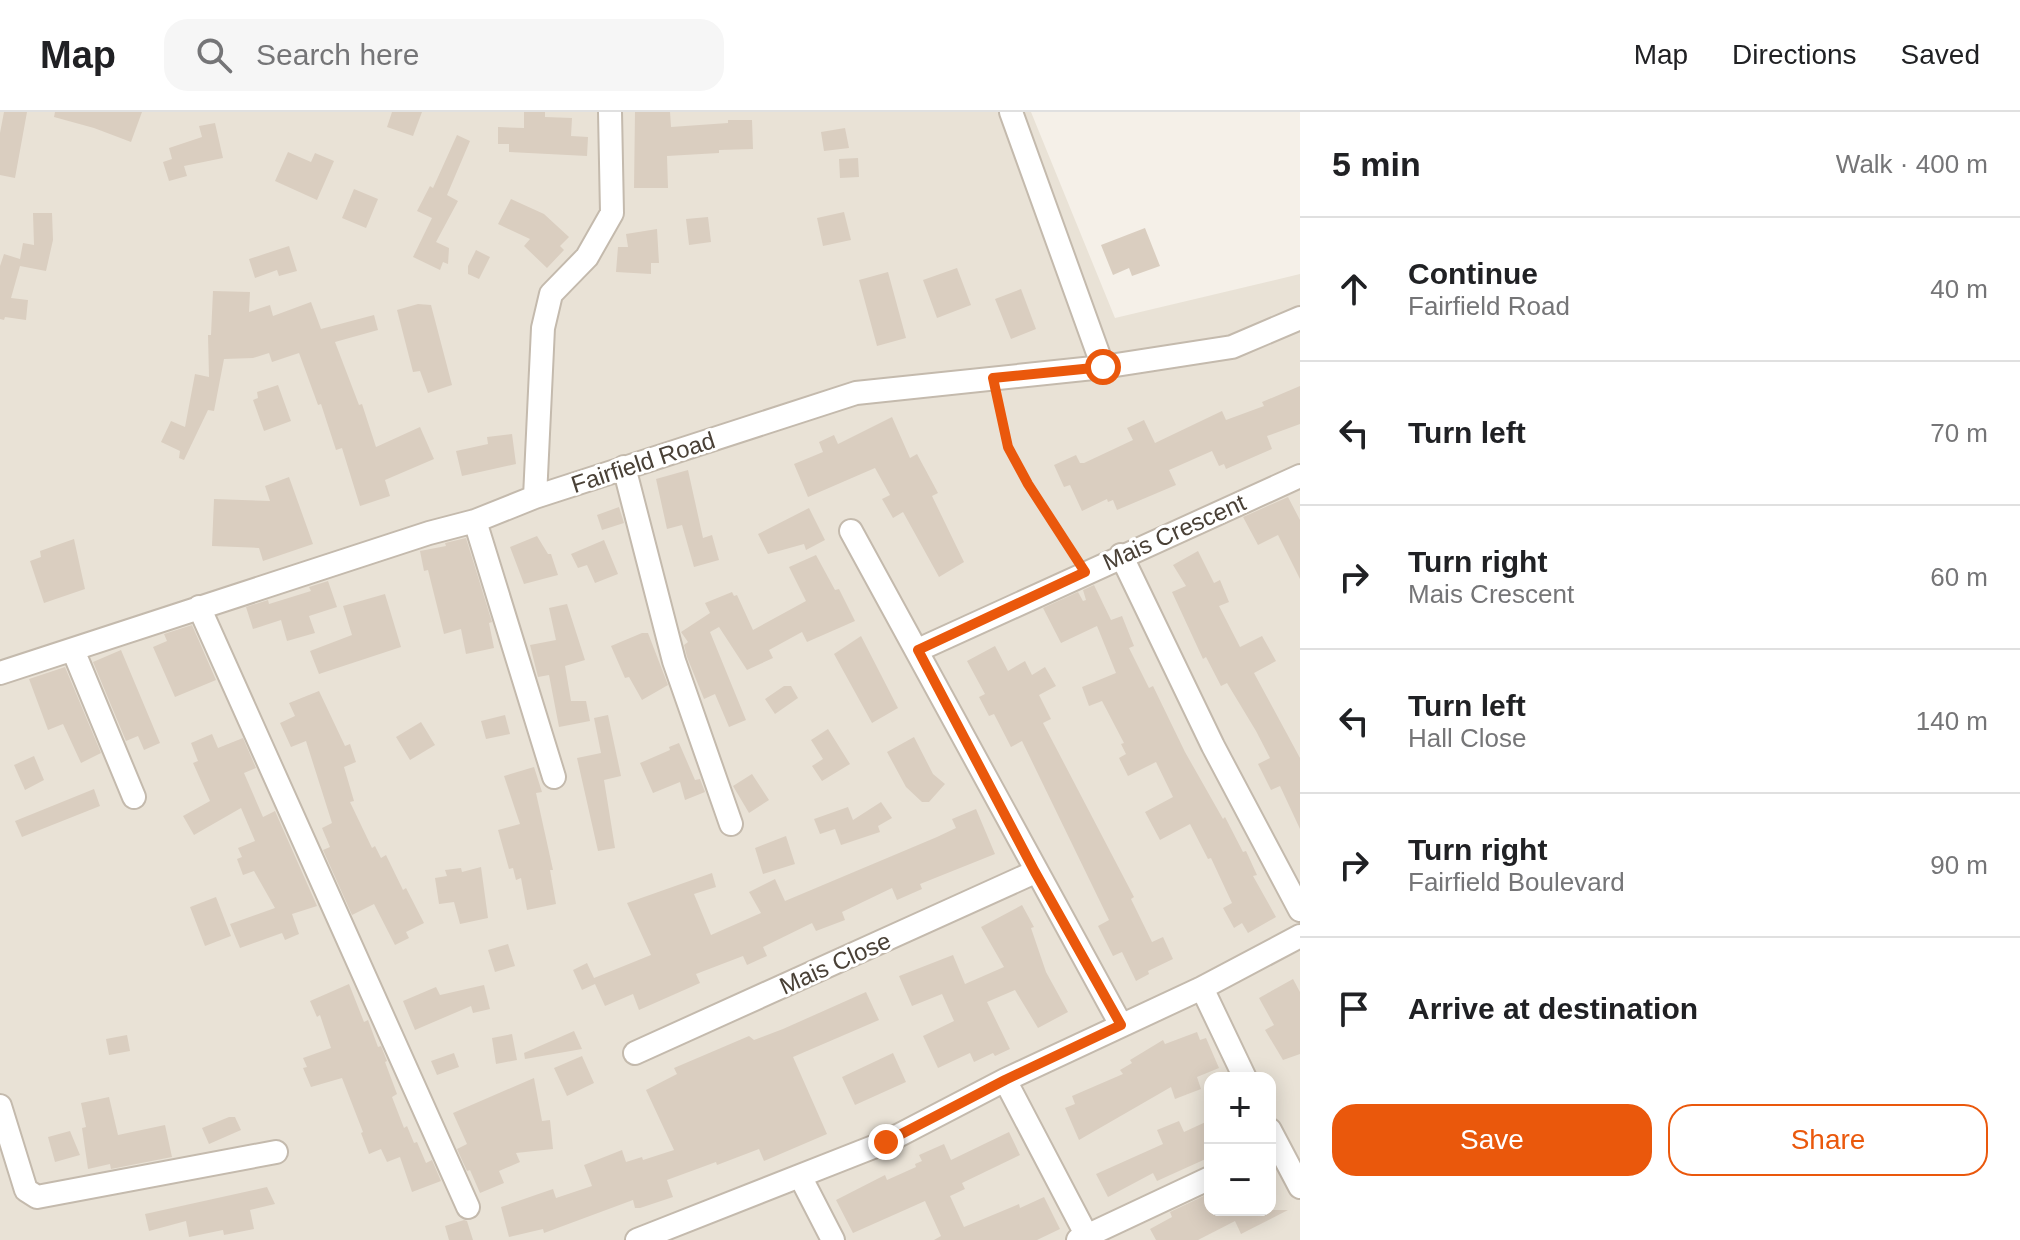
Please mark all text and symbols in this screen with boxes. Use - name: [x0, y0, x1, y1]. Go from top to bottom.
- search box: [164, 19, 724, 91]
- icon: search: [192, 33, 236, 77]
- text: Map: [40, 34, 116, 76]
- text: Search here: [256, 38, 419, 71]
- text: Map: [1634, 39, 1688, 70]
- text: Directions: [1732, 39, 1857, 70]
- text: Saved: [1901, 39, 1980, 70]
- text: 5 min: [1332, 145, 1421, 183]
- text: Walk · 400 m: [1836, 149, 1988, 179]
- text: Continue: [1408, 257, 1538, 290]
- icon: ahead: [1332, 267, 1376, 311]
- text: 40 m: [1930, 274, 1988, 304]
- text: Fairfield Road: [1408, 291, 1570, 321]
- route start: [1085, 349, 1121, 385]
- icon: left: [1332, 411, 1376, 455]
- text: Turn left: [1408, 416, 1526, 449]
- text: 70 m: [1930, 418, 1988, 448]
- street label: Fairfield Road: [568, 426, 718, 498]
- street label: Mais Crescent: [1098, 488, 1250, 576]
- text: Turn right: [1408, 545, 1547, 578]
- icon: right: [1332, 555, 1376, 599]
- text: 60 m: [1930, 562, 1988, 592]
- text: Mais Crescent: [1408, 579, 1574, 609]
- text: Turn left: [1408, 689, 1526, 722]
- icon: left: [1332, 699, 1376, 743]
- text: 140 m: [1916, 706, 1988, 736]
- text: Hall Close: [1408, 723, 1527, 753]
- text: Turn right: [1408, 833, 1547, 866]
- icon: right: [1332, 843, 1376, 887]
- text: 90 m: [1930, 850, 1988, 880]
- text: Fairfield Boulevard: [1408, 867, 1625, 897]
- street label: Mais Close: [775, 927, 895, 999]
- icon: arrive: [1332, 987, 1376, 1031]
- text: Arrive at destination: [1408, 992, 1698, 1025]
- map controls: [1204, 1072, 1276, 1216]
- button: +: [1204, 1072, 1276, 1144]
- button: Save: [1332, 1104, 1652, 1176]
- button: Share: [1668, 1104, 1988, 1176]
- route end: [868, 1124, 904, 1160]
- button: −: [1204, 1144, 1276, 1216]

